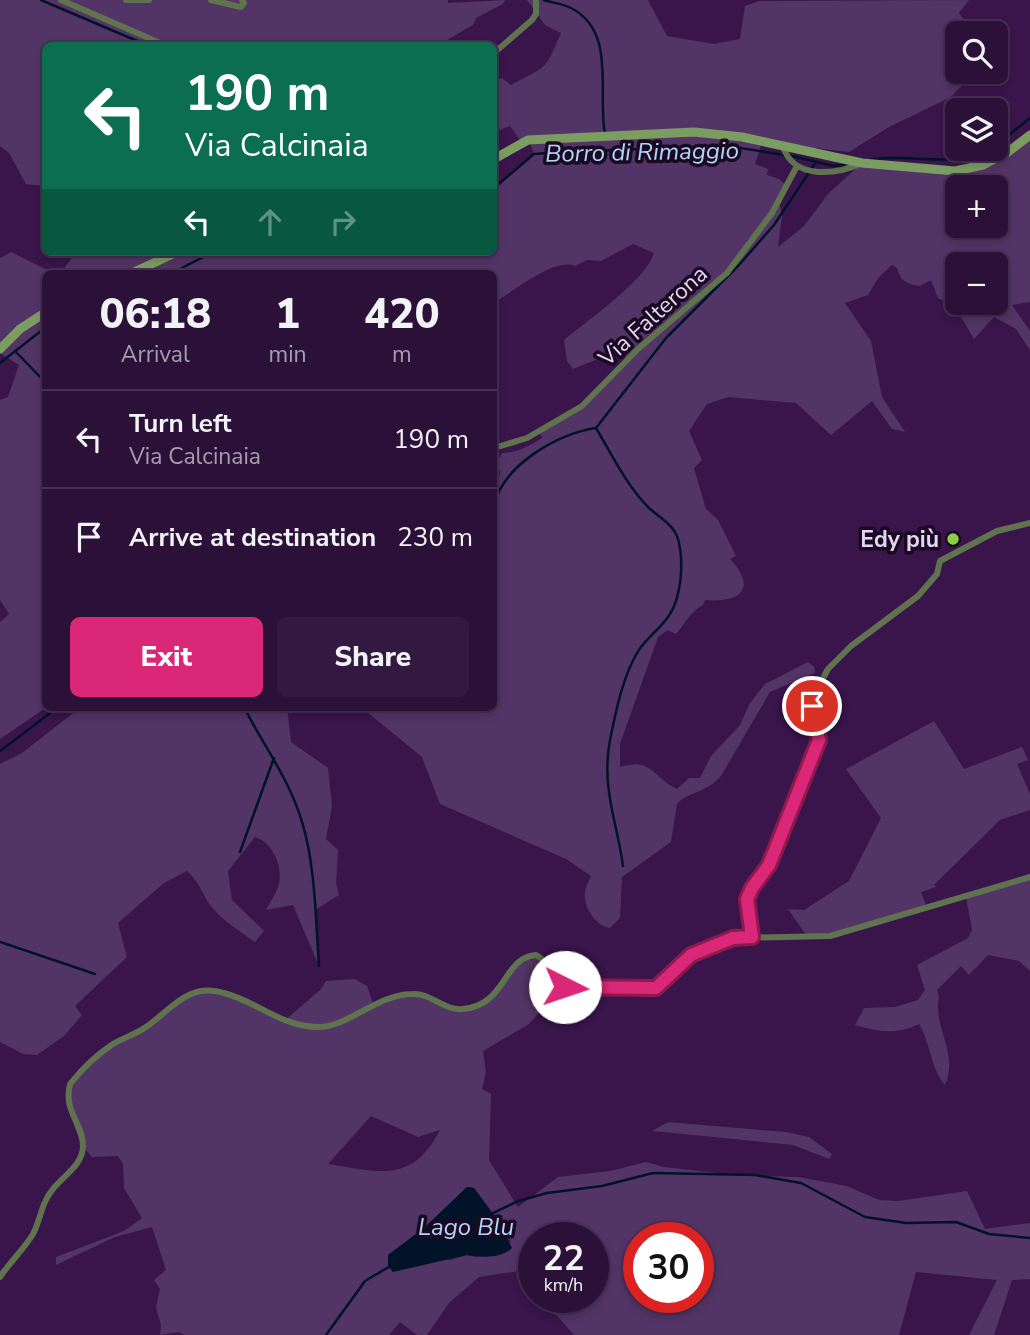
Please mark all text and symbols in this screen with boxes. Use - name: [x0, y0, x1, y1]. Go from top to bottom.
- map controls: [945, 21, 1008, 315]
- button: search: [945, 21, 1008, 84]
- text: 190 m: [185, 60, 329, 127]
- icon: left: [70, 70, 161, 161]
- button: layers: [945, 98, 1008, 161]
- text: Via Calcinaia: [185, 124, 369, 167]
- water label: Borro di Rimaggio: [545, 134, 739, 170]
- button: +: [945, 175, 1008, 238]
- icon: left: [178, 203, 216, 241]
- icon: ahead: [251, 203, 289, 241]
- icon: right: [324, 203, 362, 241]
- button: −: [945, 252, 1008, 315]
- street label: Via Falterona: [591, 259, 714, 374]
- text: 06:18: [99, 286, 211, 343]
- text: 1: [275, 286, 300, 343]
- text: 420: [364, 286, 440, 343]
- text: Arrival: [121, 339, 190, 370]
- text: min: [269, 339, 307, 370]
- text: m: [392, 339, 412, 370]
- text: Turn left: [129, 406, 232, 441]
- icon: left: [70, 420, 108, 458]
- text: 190 m: [393, 422, 469, 457]
- text: Via Calcinaia: [129, 441, 261, 472]
- icon: arrive: [70, 518, 108, 556]
- text: Arrive at destination: [129, 520, 376, 555]
- text: 230 m: [397, 520, 473, 555]
- place label: Edy più: [860, 524, 939, 555]
- marker: Edy più: [945, 531, 961, 547]
- button: Exit: [70, 617, 263, 697]
- button: Share: [277, 617, 469, 697]
- pin: [782, 676, 842, 736]
- icon: arrive: [793, 687, 831, 725]
- position arrow: [528, 950, 602, 1024]
- water label: Lago Blu: [418, 1211, 514, 1243]
- speed limit sign: 30: [623, 1222, 714, 1313]
- text: 22: [542, 1235, 585, 1282]
- text: km/h: [544, 1273, 583, 1297]

